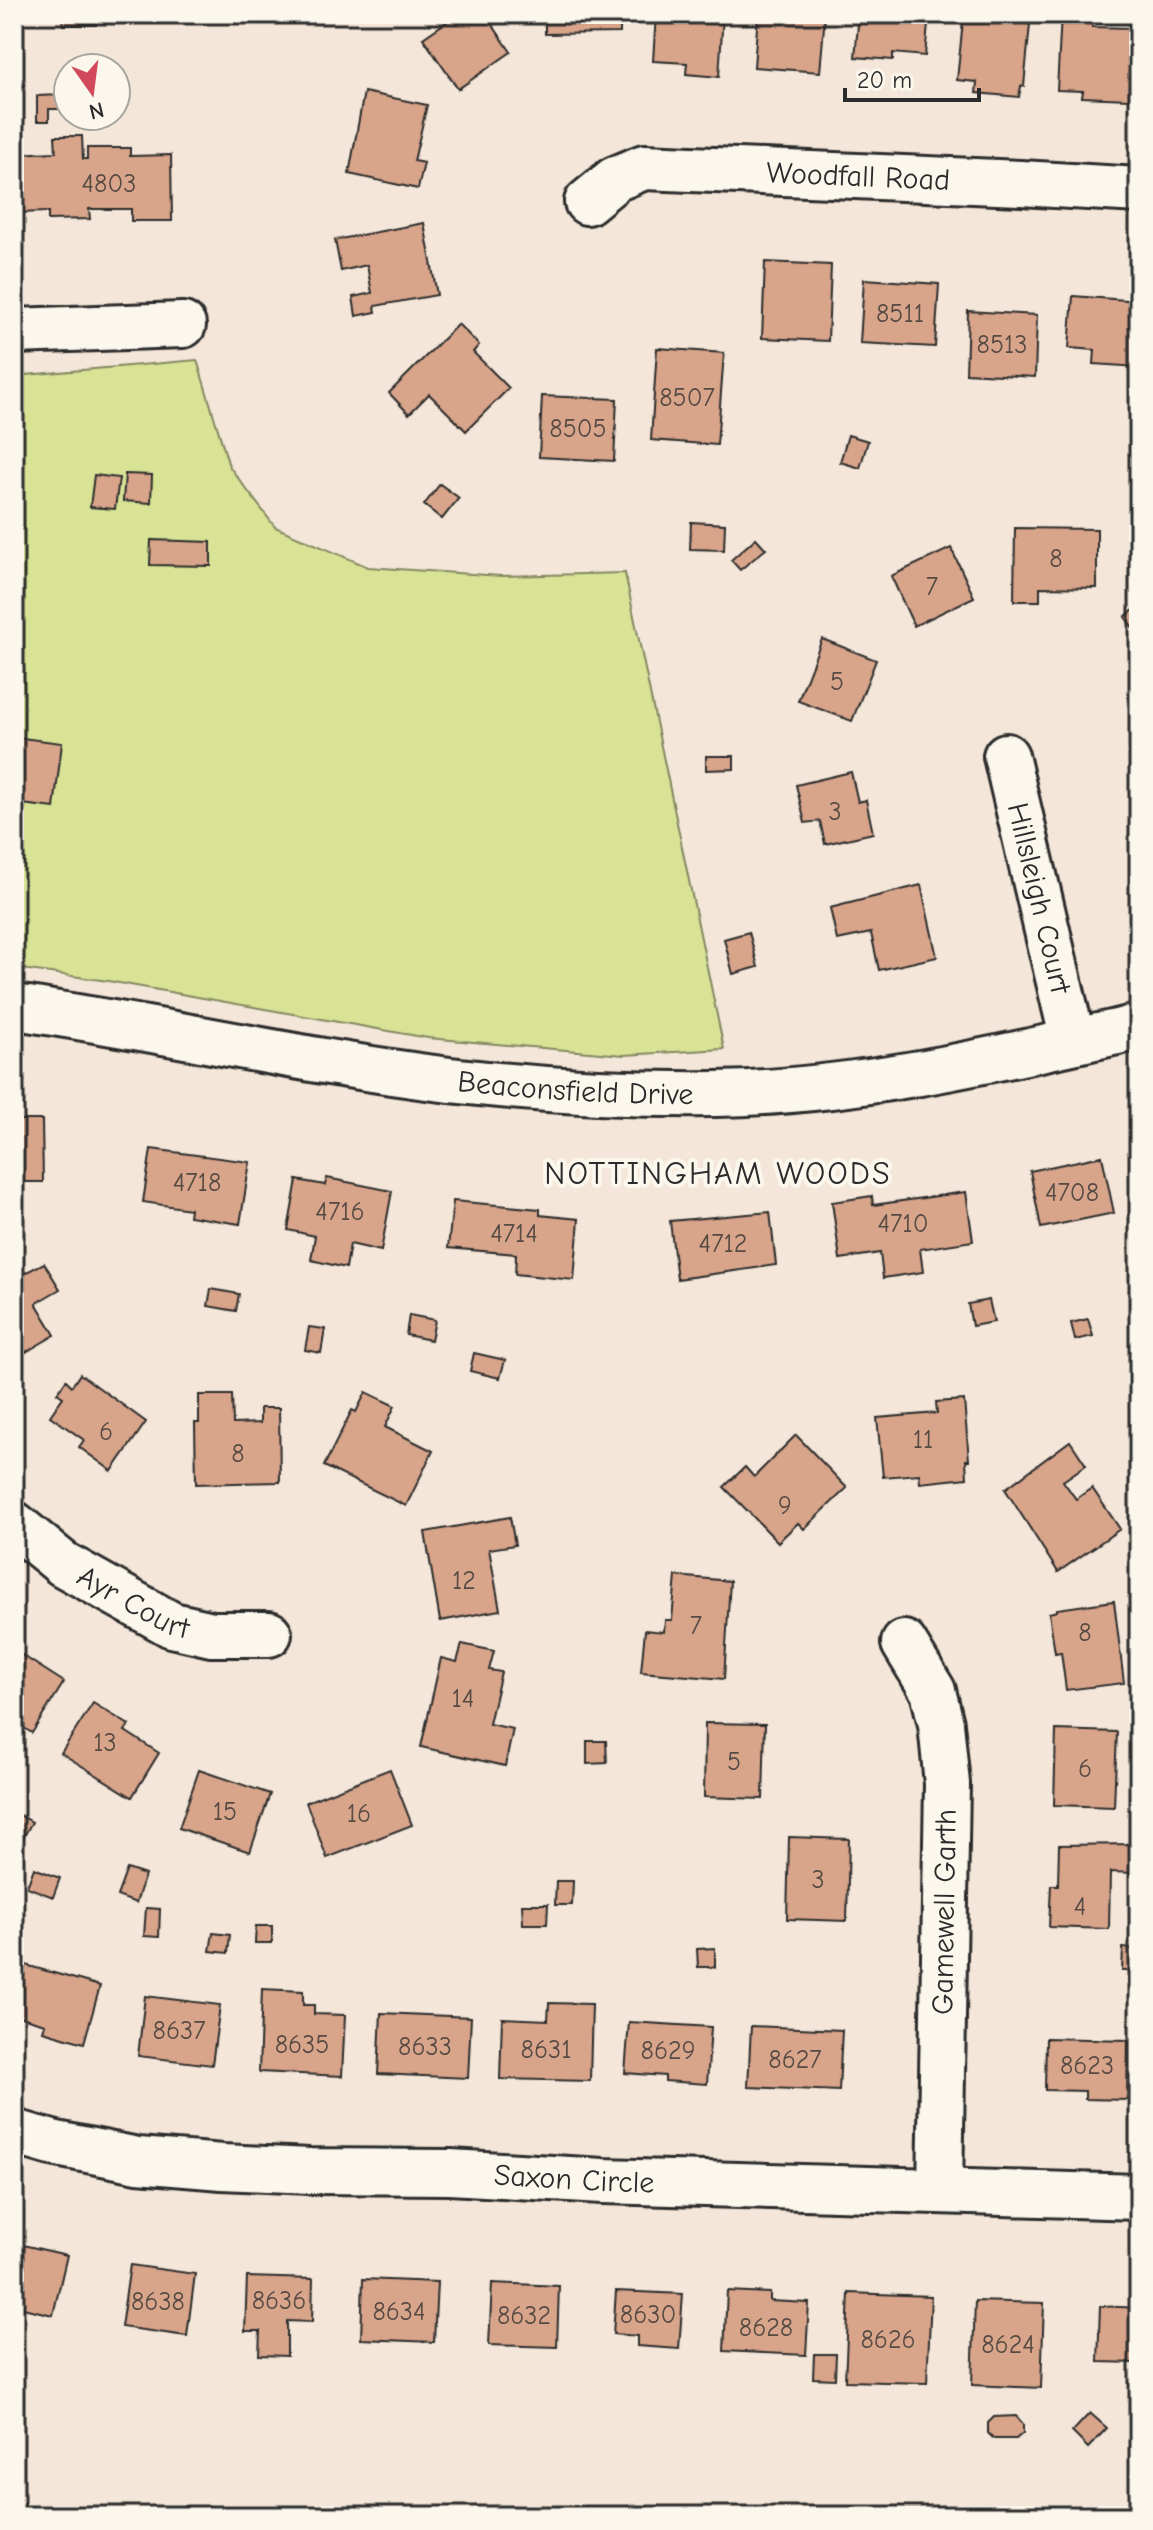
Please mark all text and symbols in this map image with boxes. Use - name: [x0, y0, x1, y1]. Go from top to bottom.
- north arrow: [52, 52, 132, 132]
- scale bar: [845, 52, 979, 102]
- text: 20 m: [857, 66, 912, 94]
- text: N: [86, 96, 107, 125]
- street label: Woodfall Road: [766, 155, 951, 198]
- house number: 4803: [82, 169, 136, 199]
- house number: 8511: [876, 299, 924, 329]
- house number: 8513: [977, 330, 1027, 360]
- house number: 8507: [659, 383, 715, 413]
- house number: 8505: [549, 414, 607, 444]
- house number: 8: [1049, 544, 1063, 574]
- house number: 7: [926, 572, 938, 602]
- house number: 5: [830, 667, 844, 697]
- house number: 3: [828, 797, 842, 827]
- street label: Hillsleigh Court: [1000, 799, 1079, 998]
- street label: Beaconsfield Drive: [456, 1064, 694, 1112]
- district label: NOTTINGHAM WOODS: [544, 1155, 892, 1192]
- house number: 4718: [173, 1168, 221, 1198]
- house number: 4708: [1045, 1178, 1099, 1208]
- house number: 4716: [315, 1197, 365, 1227]
- house number: 4710: [877, 1209, 929, 1239]
- house number: 4714: [490, 1219, 538, 1249]
- house number: 4712: [699, 1229, 747, 1259]
- house number: 6: [99, 1417, 113, 1447]
- house number: 11: [913, 1425, 933, 1455]
- house number: 8: [231, 1439, 245, 1469]
- house number: 9: [778, 1491, 792, 1521]
- street label: Ayr Court: [71, 1559, 194, 1647]
- house number: 12: [452, 1566, 476, 1596]
- house number: 7: [690, 1611, 702, 1641]
- house number: 8: [1078, 1618, 1092, 1648]
- house number: 14: [452, 1684, 474, 1714]
- house number: 13: [93, 1728, 117, 1758]
- house number: 5: [727, 1747, 741, 1777]
- house number: 6: [1078, 1754, 1092, 1784]
- house number: 15: [213, 1797, 237, 1827]
- house number: 16: [347, 1799, 371, 1829]
- street label: Gamewell Garth: [925, 1809, 964, 2015]
- house number: 3: [811, 1865, 825, 1895]
- house number: 4: [1074, 1892, 1086, 1922]
- house number: 8637: [153, 2016, 205, 2046]
- house number: 8635: [275, 2030, 329, 2060]
- house number: 8633: [398, 2032, 452, 2062]
- house number: 8631: [521, 2035, 571, 2065]
- house number: 8629: [641, 2036, 695, 2066]
- house number: 8627: [768, 2045, 822, 2075]
- house number: 8623: [1060, 2051, 1114, 2081]
- street label: Saxon Circle: [493, 2158, 655, 2201]
- house number: 8636: [252, 2286, 306, 2316]
- house number: 8638: [131, 2287, 185, 2317]
- house number: 8634: [372, 2297, 426, 2327]
- house number: 8630: [620, 2300, 676, 2330]
- house number: 8632: [497, 2301, 551, 2331]
- house number: 8628: [739, 2313, 793, 2343]
- house number: 8626: [860, 2325, 916, 2355]
- house number: 8624: [981, 2330, 1035, 2360]

